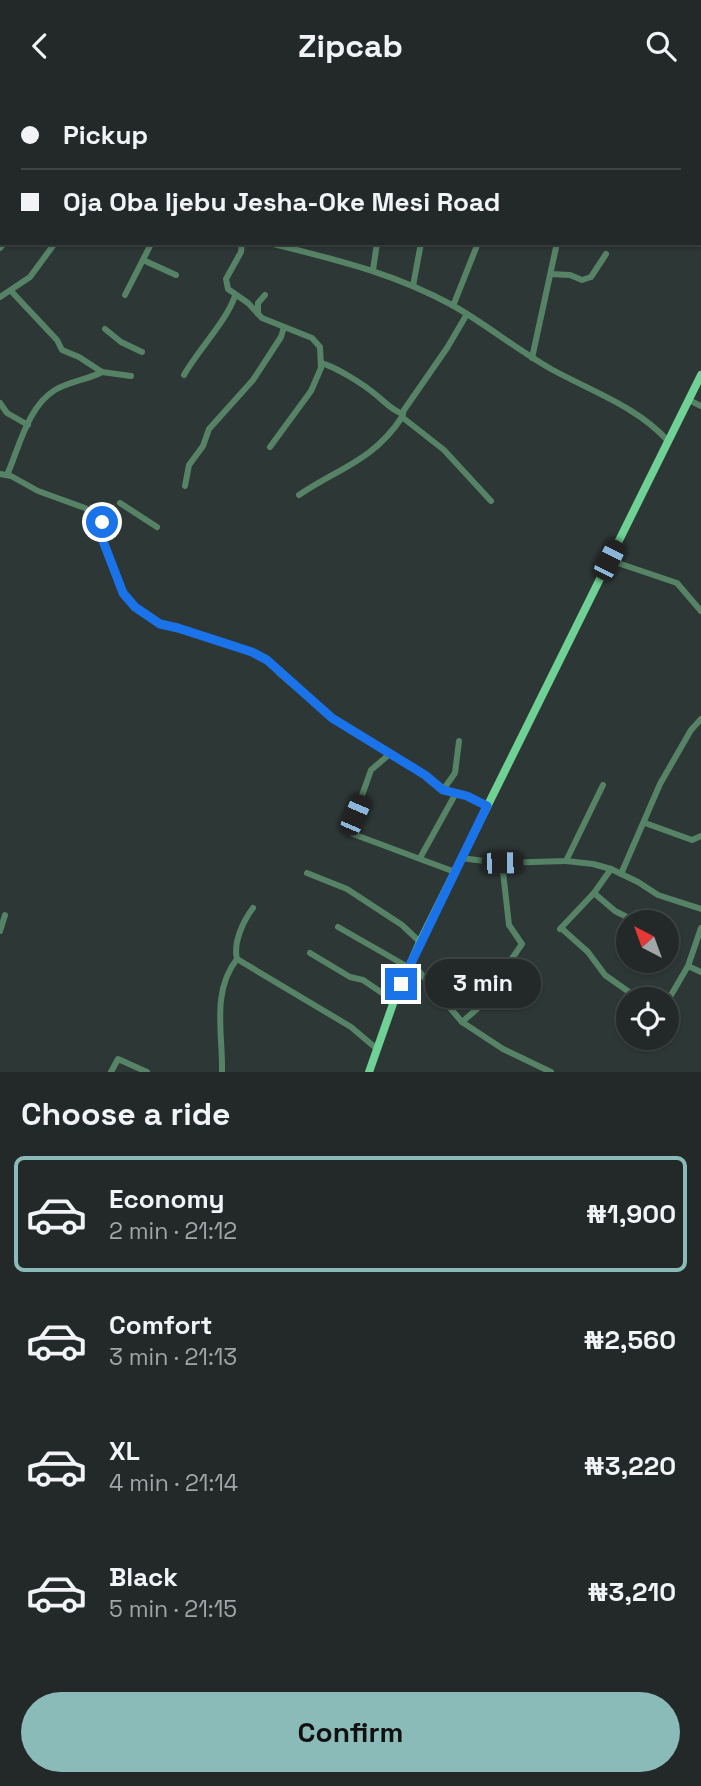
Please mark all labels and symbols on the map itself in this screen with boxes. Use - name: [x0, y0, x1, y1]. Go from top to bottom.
- route start: [86, 506, 118, 538]
- car: [591, 537, 628, 583]
- car: [338, 792, 373, 838]
- car: [481, 852, 524, 874]
- north arrow: [616, 910, 679, 973]
- callout: 3 min: [426, 959, 541, 1008]
- route end: [385, 968, 417, 1000]

